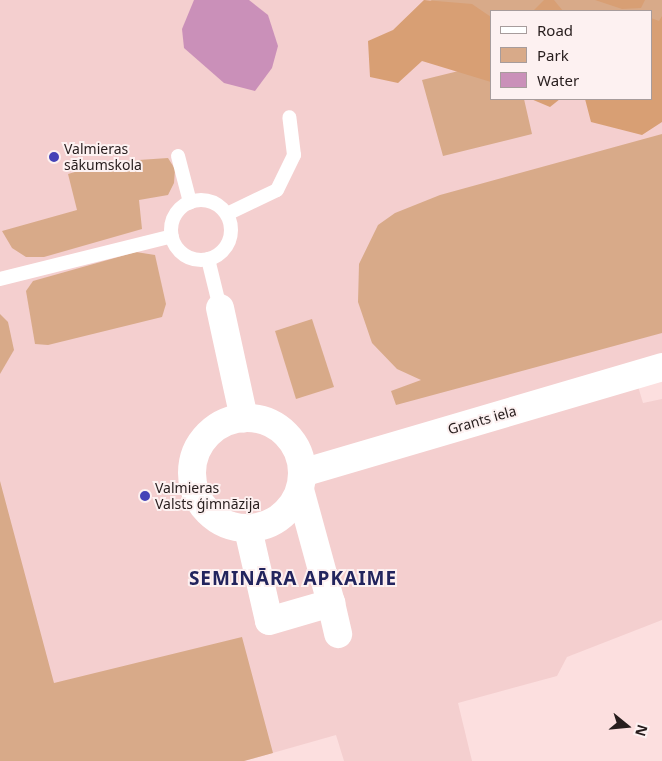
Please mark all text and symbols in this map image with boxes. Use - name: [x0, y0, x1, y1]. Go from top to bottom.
- legend: [490, 10, 652, 100]
- text: Road: [537, 20, 573, 40]
- text: Park: [537, 45, 569, 65]
- text: Water: [537, 70, 579, 90]
- place label: Valmieras sākumskola: [64, 141, 142, 174]
- marker: Valmieras sākumskola: [48, 151, 60, 163]
- street label: Grants iela: [446, 402, 518, 438]
- place label: Valmieras Valsts ģimnāzija: [155, 480, 260, 512]
- marker: Valmieras Valsts ģimnāzija: [139, 490, 151, 502]
- district label: SEMINĀRA APKAIME: [187, 568, 399, 590]
- north arrow: [602, 701, 652, 751]
- text: N: [631, 722, 653, 739]

